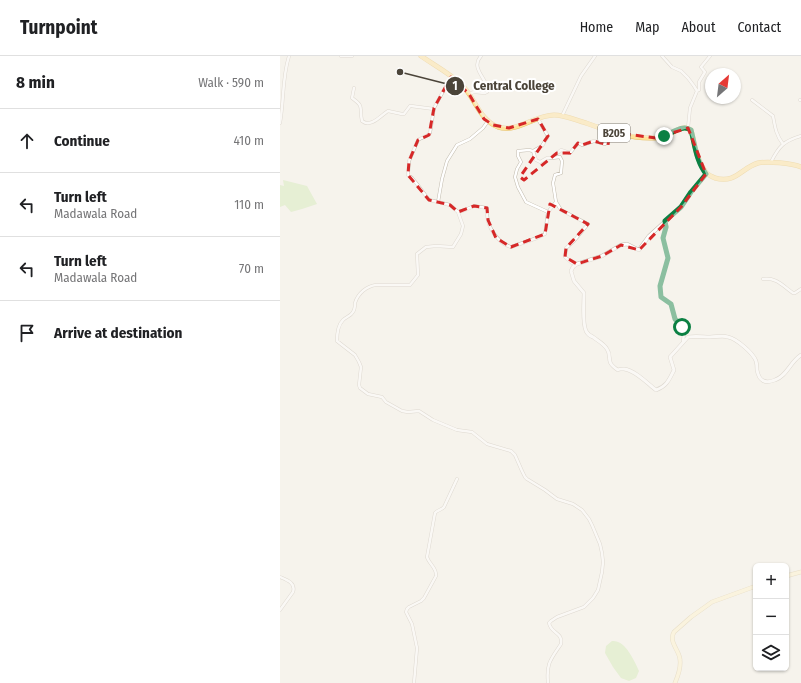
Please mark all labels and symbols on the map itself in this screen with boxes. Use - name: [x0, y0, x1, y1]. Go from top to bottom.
- north arrow: [705, 68, 741, 104]
- callout: Central College: [445, 73, 562, 98]
- text: Central College: [473, 78, 555, 93]
- text: 1: [452, 79, 458, 93]
- road number: B205: [598, 124, 630, 142]
- route end: [655, 127, 673, 145]
- route start: [673, 318, 691, 336]

